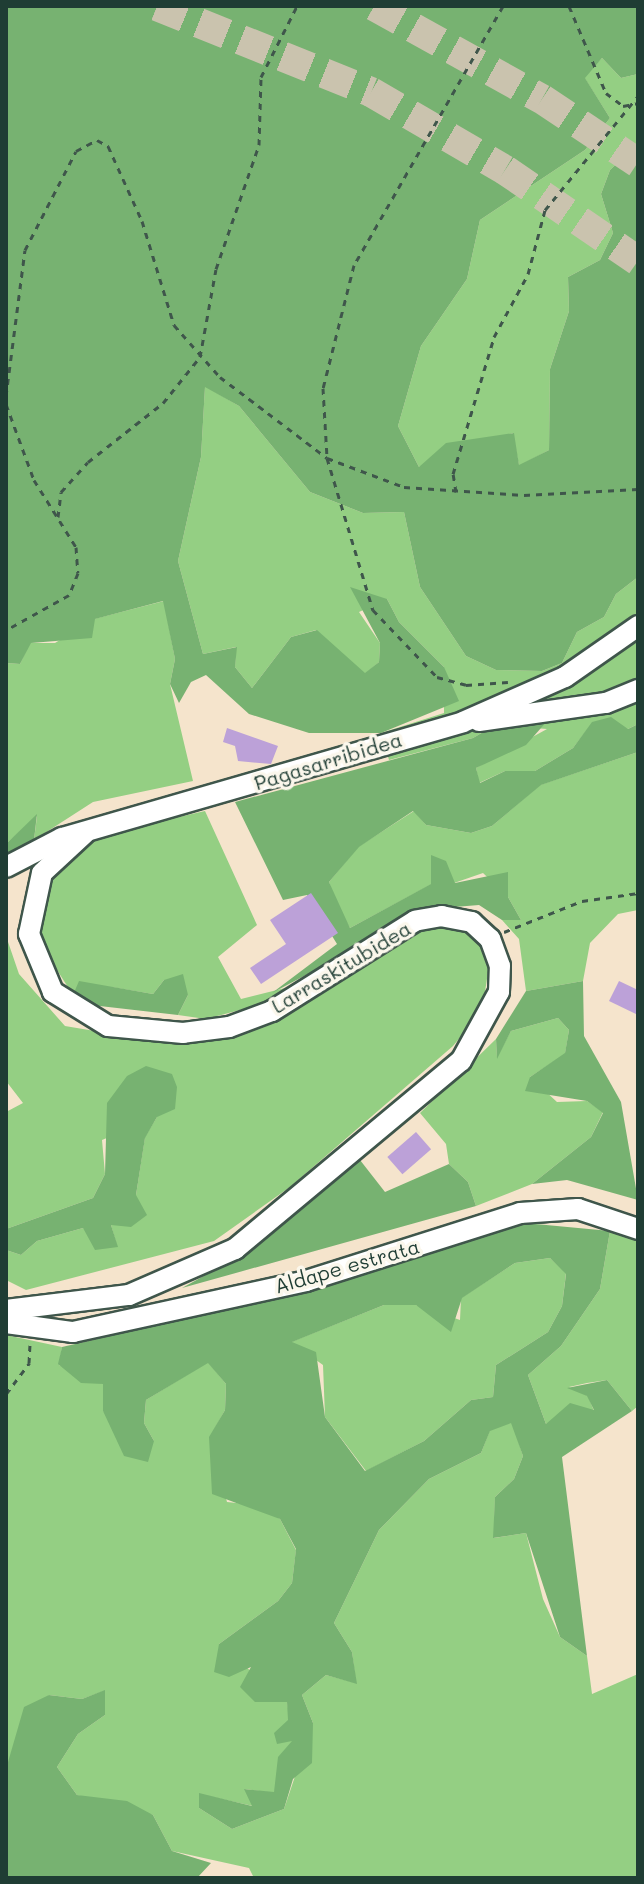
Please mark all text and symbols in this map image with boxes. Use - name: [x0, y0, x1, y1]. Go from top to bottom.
- street label: Pagasarribidea: [251, 727, 405, 795]
- street label: Larraskitubidea: [267, 916, 415, 1018]
- street label: Aldape estrata: [272, 1234, 422, 1298]

